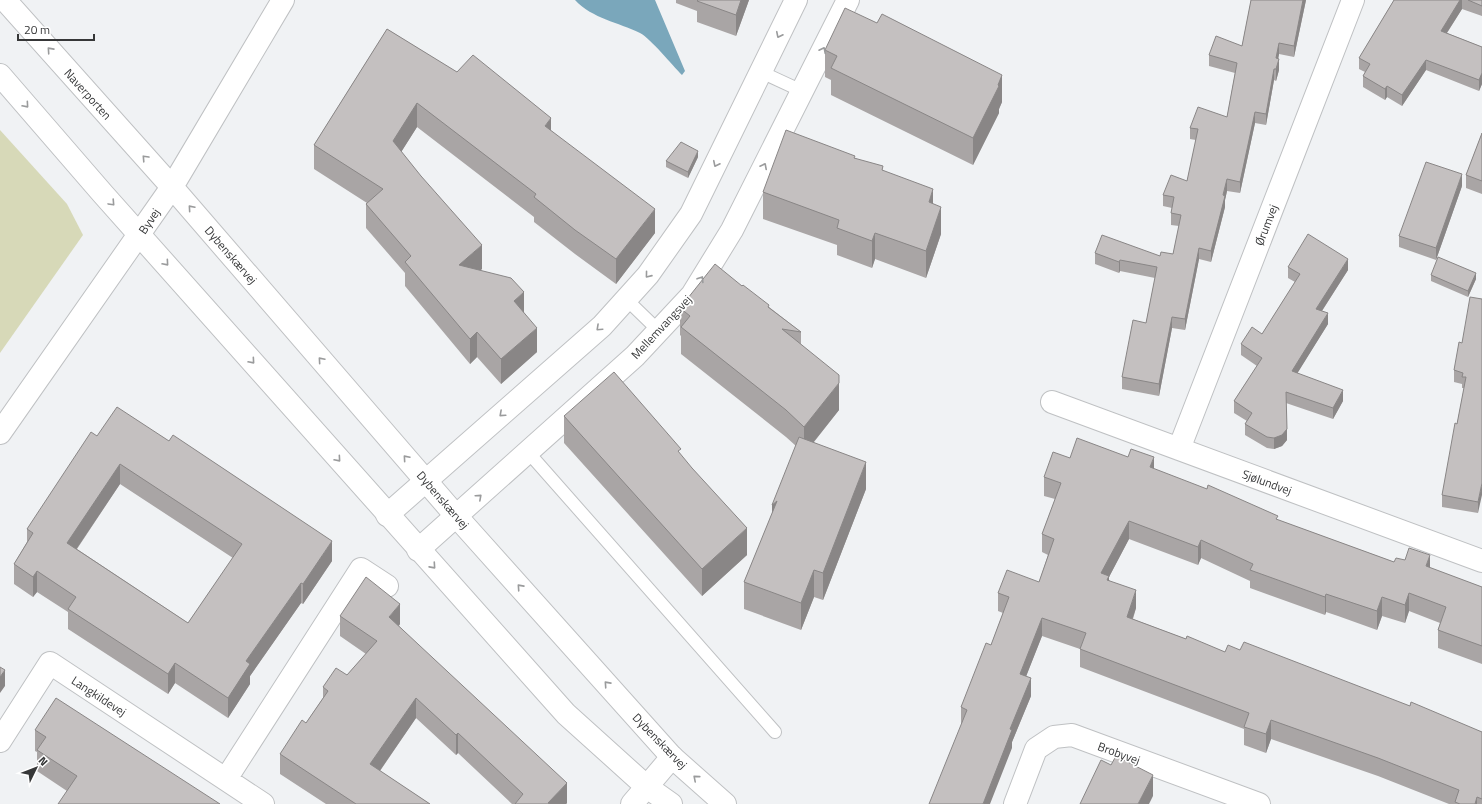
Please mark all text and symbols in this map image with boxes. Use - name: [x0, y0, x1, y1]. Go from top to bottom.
- scale bar: [18, 16, 94, 42]
- text: 20 m: [24, 20, 50, 39]
- one-way arrow: [776, 31, 784, 38]
- one-way arrow: [818, 46, 826, 54]
- one-way arrow: [47, 47, 54, 55]
- street label: Naverporten: [60, 64, 116, 124]
- one-way arrow: [22, 100, 29, 108]
- one-way arrow: [143, 155, 150, 163]
- one-way arrow: [713, 160, 721, 168]
- one-way arrow: [759, 162, 767, 170]
- one-way arrow: [107, 198, 114, 206]
- street label: Ørumvej: [1249, 202, 1283, 248]
- street label: Byvej: [133, 204, 165, 238]
- one-way arrow: [188, 206, 195, 213]
- street label: Dybenskærvej: [200, 222, 262, 288]
- one-way arrow: [162, 259, 169, 266]
- one-way arrow: [645, 270, 652, 277]
- one-way arrow: [697, 276, 704, 283]
- street label: Mellemvangsvej: [626, 291, 696, 363]
- one-way arrow: [596, 323, 604, 330]
- one-way arrow: [247, 356, 255, 364]
- one-way arrow: [319, 357, 326, 364]
- one-way arrow: [499, 409, 507, 417]
- one-way arrow: [333, 454, 340, 461]
- one-way arrow: [404, 455, 411, 463]
- street label: Sjølundvej: [1239, 464, 1295, 500]
- street label: Dybenskærvej: [412, 467, 474, 533]
- one-way arrow: [474, 494, 482, 501]
- one-way arrow: [428, 562, 435, 569]
- one-way arrow: [517, 584, 525, 592]
- street label: Langkildevej: [68, 671, 130, 721]
- one-way arrow: [604, 681, 611, 689]
- street label: Dybenskærvej: [628, 709, 692, 773]
- street label: Brobyvej: [1095, 737, 1143, 769]
- north arrow: [16, 748, 56, 788]
- text: N: [35, 753, 52, 769]
- one-way arrow: [693, 776, 701, 783]

